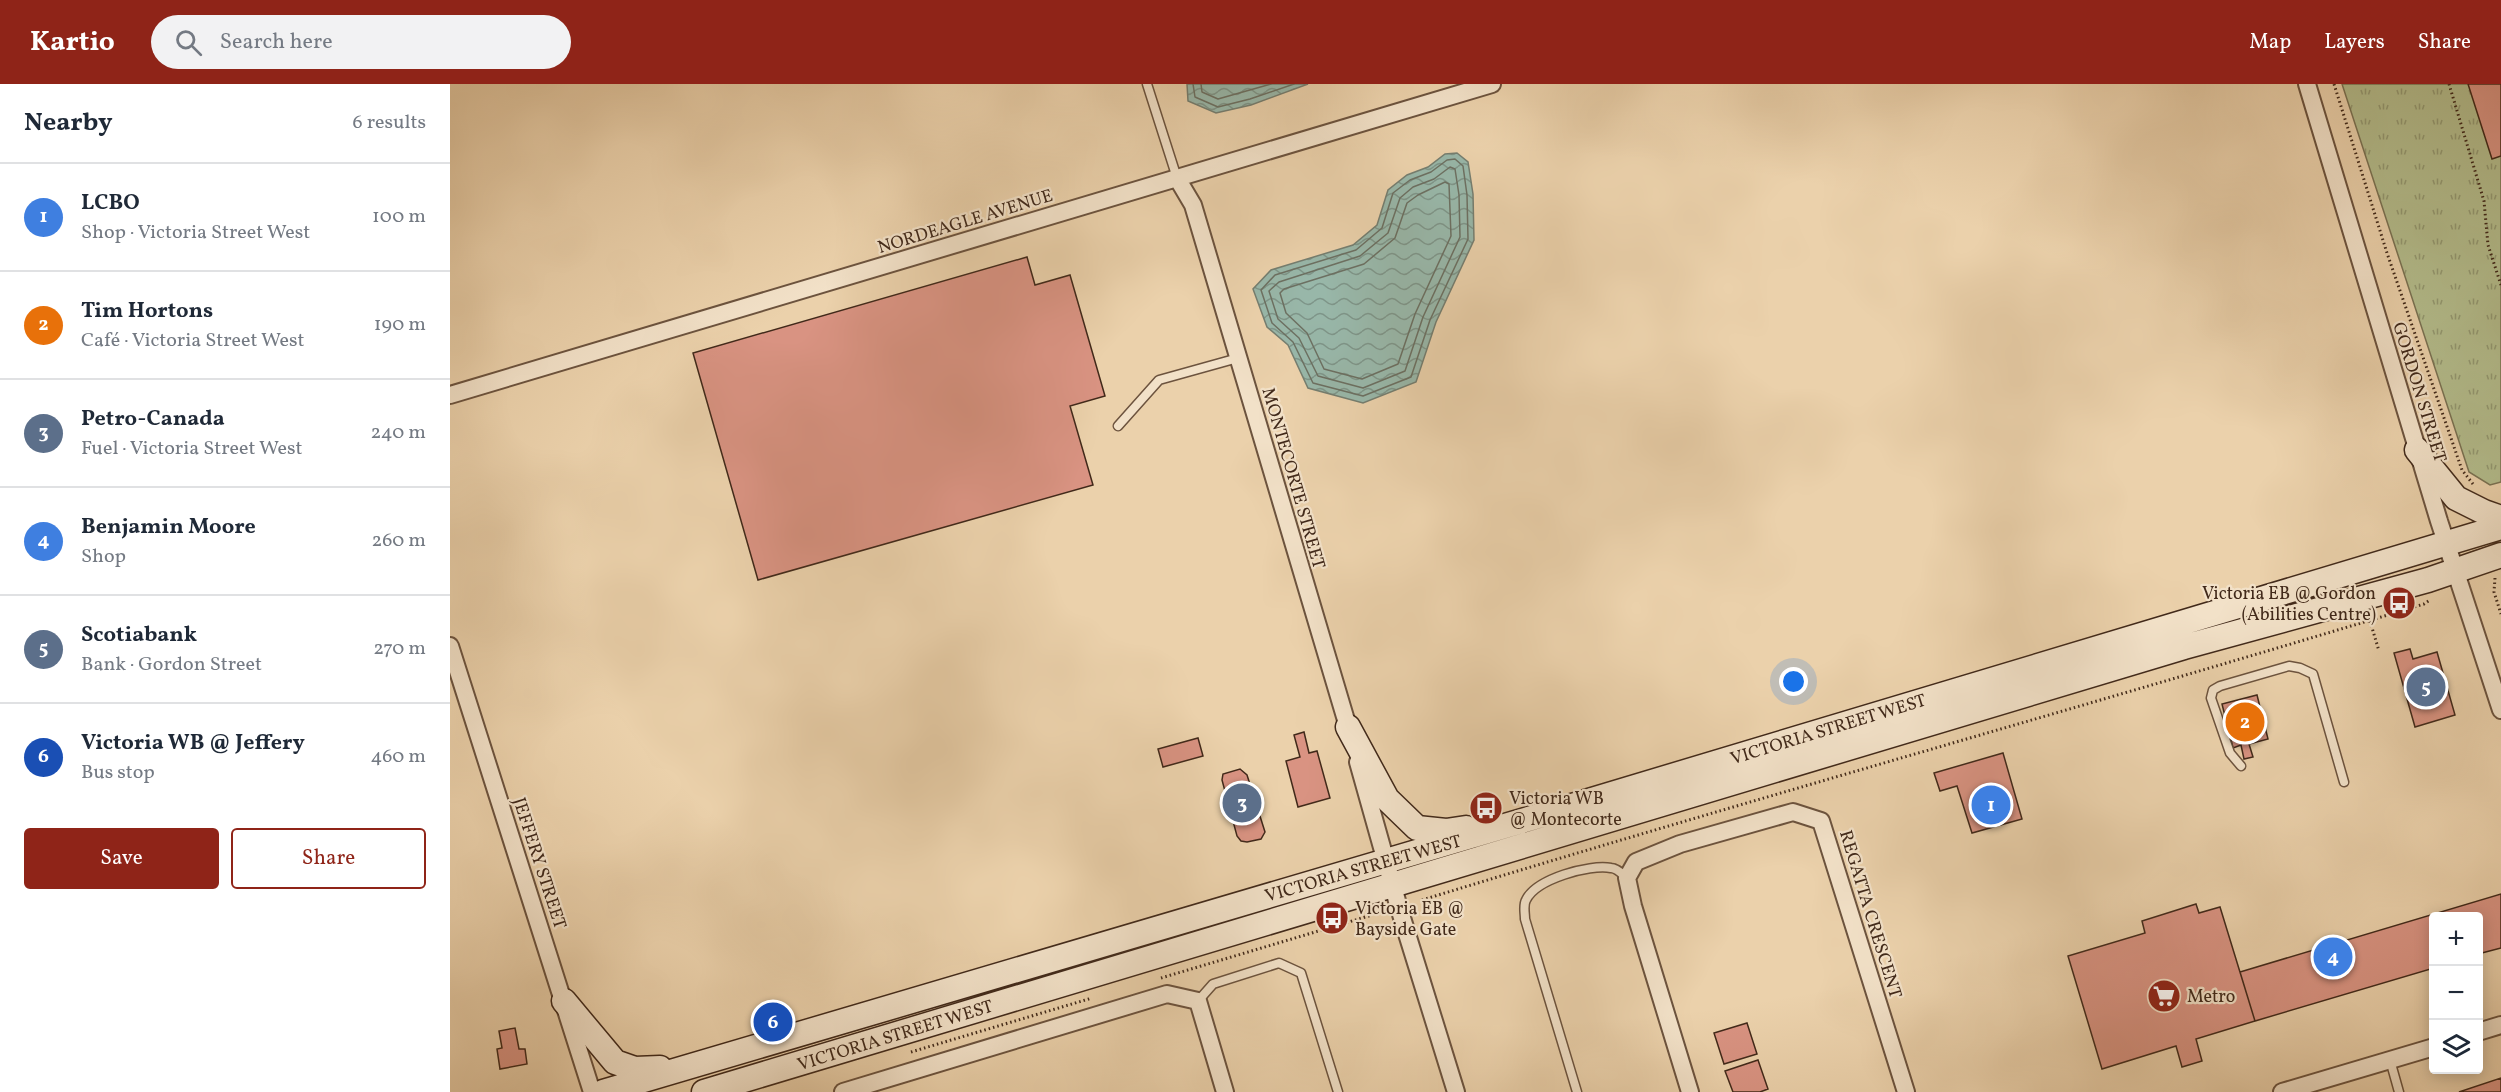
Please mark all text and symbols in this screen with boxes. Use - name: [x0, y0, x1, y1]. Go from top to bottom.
- search box: [151, 15, 571, 69]
- text: Kartio: [30, 23, 115, 62]
- icon: search: [172, 26, 205, 59]
- text: Search here: [220, 27, 333, 58]
- text: Map: [2249, 28, 2291, 57]
- text: Layers: [2324, 28, 2385, 57]
- text: Share: [2418, 28, 2471, 57]
- text: Nearby: [24, 105, 113, 141]
- text: 6 results: [353, 109, 426, 137]
- street label: NORDEAGLE AVENUE: [875, 184, 1056, 261]
- text: LCBO: [81, 188, 140, 219]
- text: 1: [39, 203, 48, 231]
- text: 100 m: [372, 203, 426, 231]
- text: Shop · Victoria Street West: [81, 219, 310, 247]
- text: Tim Hortons: [81, 296, 213, 327]
- text: 2: [38, 311, 49, 339]
- text: 190 m: [374, 311, 426, 339]
- street label: GORDON STREET: [2385, 319, 2452, 466]
- text: Café · Victoria Street West: [81, 327, 305, 355]
- street label: MONTECORTE STREET: [1255, 385, 1331, 572]
- text: Petro-Canada: [81, 404, 225, 435]
- text: 3: [38, 419, 49, 447]
- text: 240 m: [371, 419, 426, 447]
- text: Fuel · Victoria Street West: [81, 435, 303, 463]
- text: Benjamin Moore: [81, 512, 256, 543]
- text: 4: [37, 527, 50, 555]
- text: 260 m: [371, 527, 426, 555]
- text: Shop: [81, 543, 126, 571]
- place label: Victoria EB @ Gordon (Abilities Centre): [2202, 582, 2376, 628]
- bus stop icon: Victoria EB @ Gordon (Abilities Centre): [2381, 585, 2417, 621]
- text: Scotiabank: [81, 620, 197, 651]
- text: 5: [39, 635, 48, 663]
- text: 270 m: [373, 635, 426, 663]
- text: Bank · Gordon Street: [81, 651, 262, 679]
- pin: 5: [2406, 664, 2446, 710]
- your location: [1779, 667, 1808, 696]
- street label: VICTORIA STREET WEST: [1727, 689, 1930, 772]
- pin: 2: [2226, 700, 2264, 744]
- text: Victoria WB @ Jeffery: [81, 728, 305, 759]
- text: 6: [38, 743, 49, 771]
- text: 460 m: [370, 743, 426, 771]
- text: Bus stop: [81, 759, 155, 787]
- pin: 3: [1222, 780, 1262, 826]
- pin: 1: [1972, 782, 2010, 828]
- place label: Victoria WB @ Montecorte: [1509, 787, 1622, 833]
- bus stop icon: Victoria WB @ Montecorte: [1468, 790, 1504, 826]
- street label: JEFFERY STREET: [506, 794, 572, 933]
- street label: REGATTA CRESCENT: [1832, 827, 1907, 1002]
- button: Save: [24, 828, 219, 889]
- button: Share: [231, 828, 426, 889]
- street label: VICTORIA STREET WEST: [1262, 829, 1465, 910]
- place label: Victoria EB @ Bayside Gate: [1355, 897, 1465, 943]
- bus stop icon: Victoria EB @ Bayside Gate: [1314, 900, 1350, 936]
- map controls: [2429, 912, 2483, 1074]
- button: +: [2429, 912, 2483, 966]
- pin: 4: [2314, 934, 2352, 980]
- button: −: [2429, 966, 2483, 1020]
- supermarket icon: Metro: [2146, 978, 2182, 1014]
- place label: Metro: [2187, 985, 2235, 1010]
- street label: VICTORIA STREET WEST: [794, 995, 997, 1078]
- pin: 6: [754, 1000, 792, 1044]
- button: layers: [2429, 1020, 2483, 1074]

